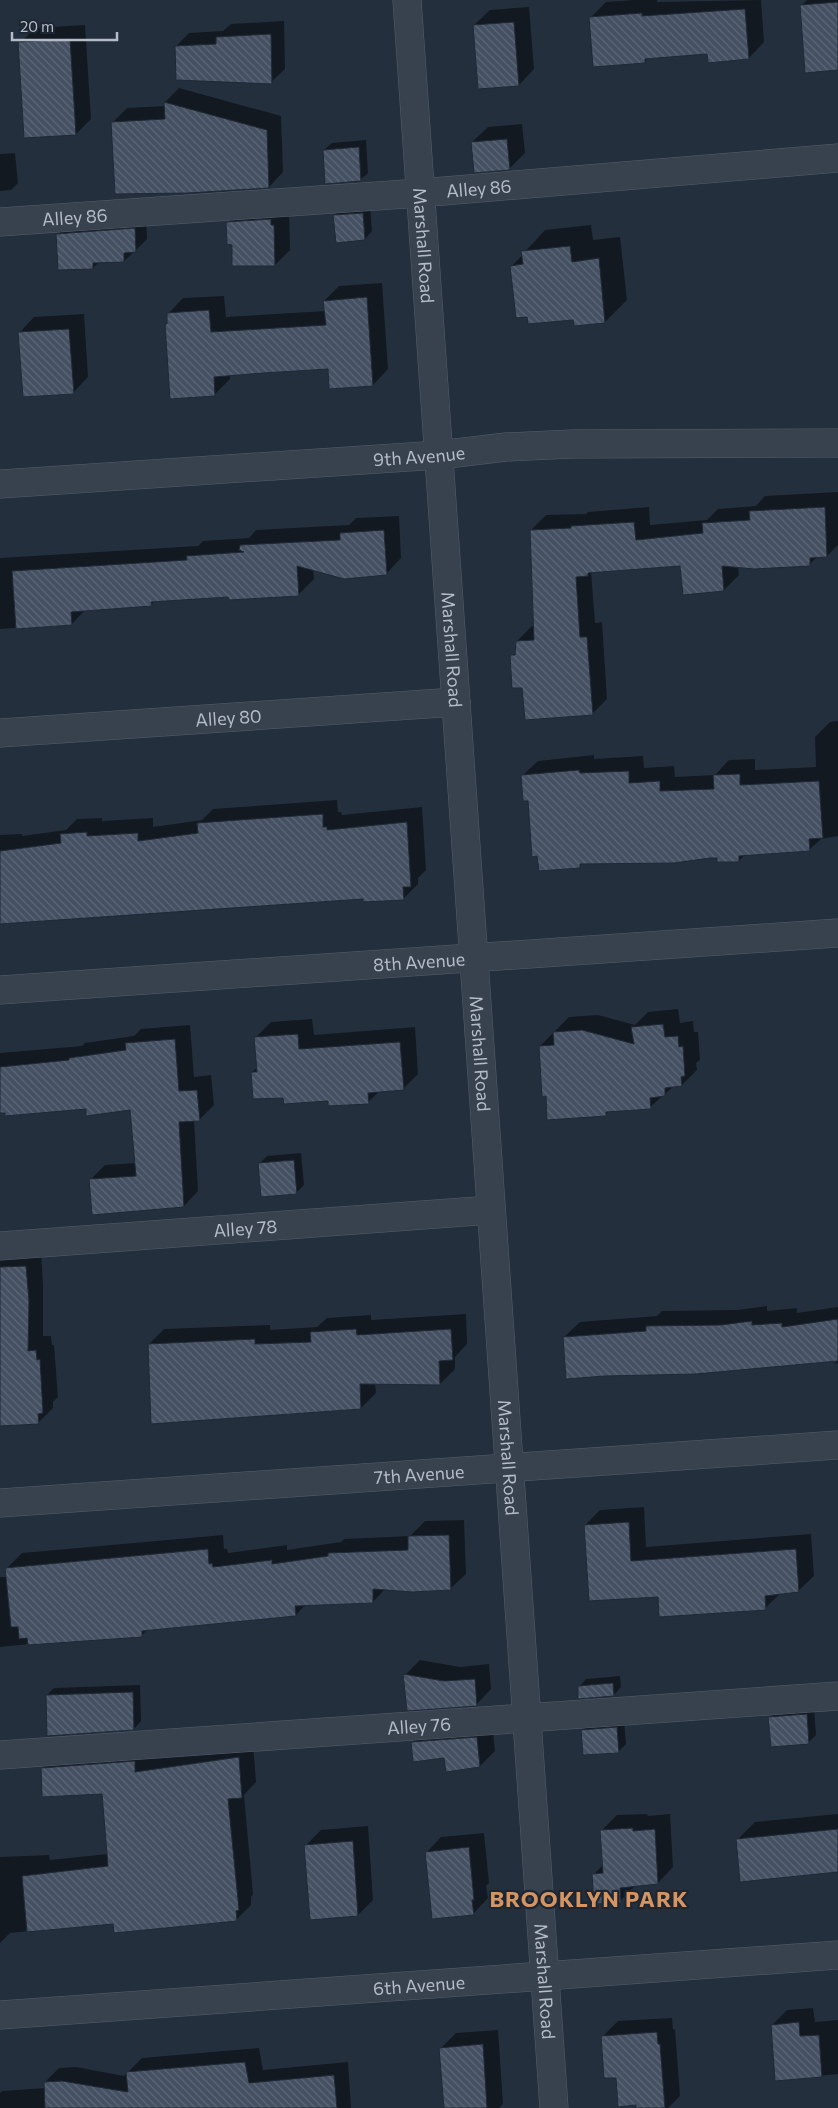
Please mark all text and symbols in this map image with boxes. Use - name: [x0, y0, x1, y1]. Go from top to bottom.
- scale bar: [12, 10, 118, 42]
- text: 20 m: [20, 17, 54, 35]
- street label: Alley 86: [445, 174, 512, 202]
- street label: Marshall Road: [409, 187, 439, 304]
- street label: Alley 86: [41, 204, 108, 230]
- street label: 9th Avenue: [372, 441, 466, 470]
- street label: Marshall Road: [437, 591, 467, 708]
- street label: Alley 80: [195, 704, 262, 731]
- street label: 8th Avenue: [372, 947, 466, 976]
- street label: Marshall Road: [465, 995, 495, 1112]
- street label: Alley 78: [213, 1215, 278, 1241]
- street label: Marshall Road: [494, 1399, 524, 1516]
- street label: 7th Avenue: [373, 1460, 465, 1488]
- street label: Alley 76: [386, 1712, 452, 1739]
- district label: BROOKLYN PARK: [490, 1885, 688, 1912]
- street label: Marshall Road: [530, 1923, 560, 2040]
- street label: 6th Avenue: [372, 1971, 466, 1999]

